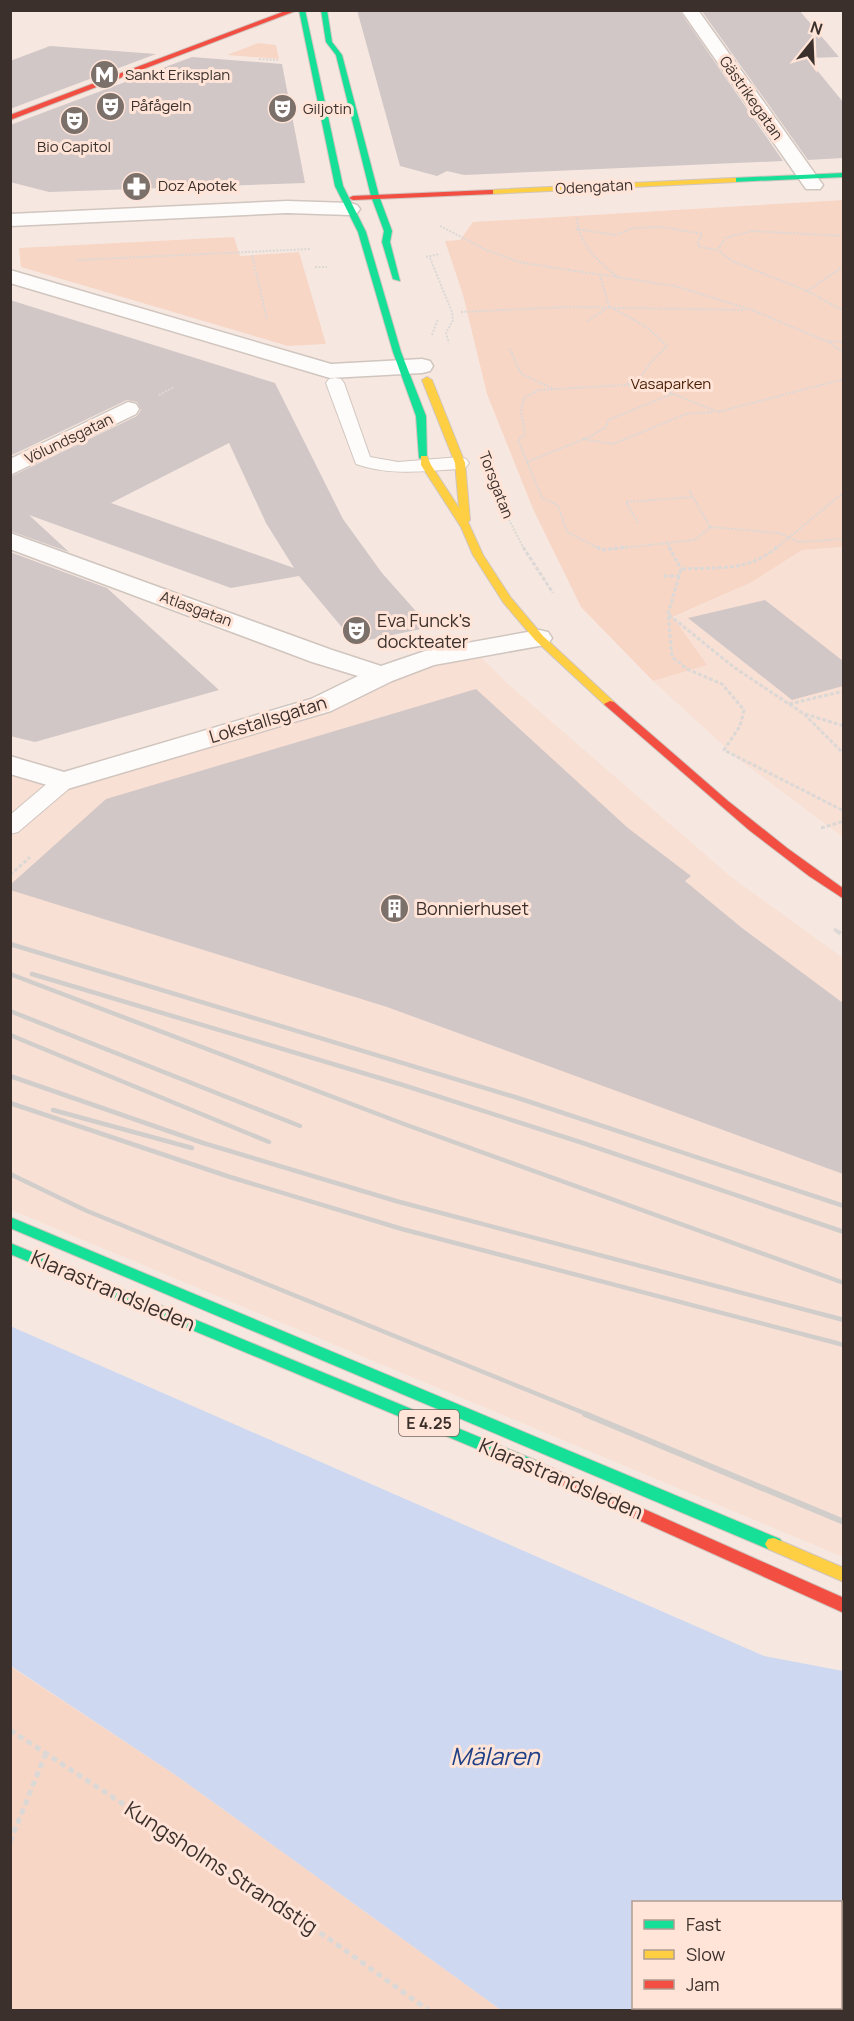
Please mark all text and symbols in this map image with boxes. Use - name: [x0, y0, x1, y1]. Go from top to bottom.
- north arrow: [782, 12, 842, 72]
- text: N: [808, 15, 826, 40]
- street label: Gästrikegatan: [715, 51, 788, 144]
- metro station icon: Sankt Eriksplan: [88, 59, 120, 91]
- place label: Sankt Eriksplan: [125, 64, 230, 85]
- theatre icon: Påfågeln: [94, 90, 126, 122]
- theatre icon: Giljotin: [266, 93, 298, 125]
- place label: Påfågeln: [131, 95, 192, 116]
- place label: Giljotin: [303, 98, 352, 119]
- theatre icon: Bio Capitol: [58, 104, 90, 136]
- place label: Bio Capitol: [37, 136, 111, 157]
- pharmacy icon: Doz Apotek: [121, 170, 153, 202]
- street label: Odengatan: [555, 174, 633, 199]
- place label: Doz Apotek: [158, 175, 237, 196]
- park label: Vasaparken: [631, 373, 711, 394]
- street label: Völundsgatan: [21, 408, 116, 469]
- street label: Torsgatan: [474, 448, 519, 521]
- street label: Atlasgatan: [157, 586, 235, 631]
- place label: Eva Funck's dockteater: [377, 608, 471, 653]
- theatre icon: Eva Funck's dockteater: [340, 615, 372, 647]
- street label: Lokstallsgatan: [206, 690, 329, 748]
- building icon: Bonnierhuset: [379, 893, 411, 925]
- place label: Bonnierhuset: [416, 896, 529, 920]
- street label: Klarastrandsleden: [27, 1243, 200, 1337]
- road number: E 4.25: [399, 1410, 459, 1436]
- street label: Klarastrandsleden: [475, 1431, 648, 1525]
- water label: Mälaren: [451, 1739, 540, 1772]
- street label: Kungsholms Strandstig: [120, 1794, 323, 1940]
- legend: [632, 1901, 842, 2009]
- text: Fast: [686, 1912, 721, 1936]
- text: Slow: [686, 1942, 726, 1966]
- text: Jam: [686, 1972, 720, 1996]

